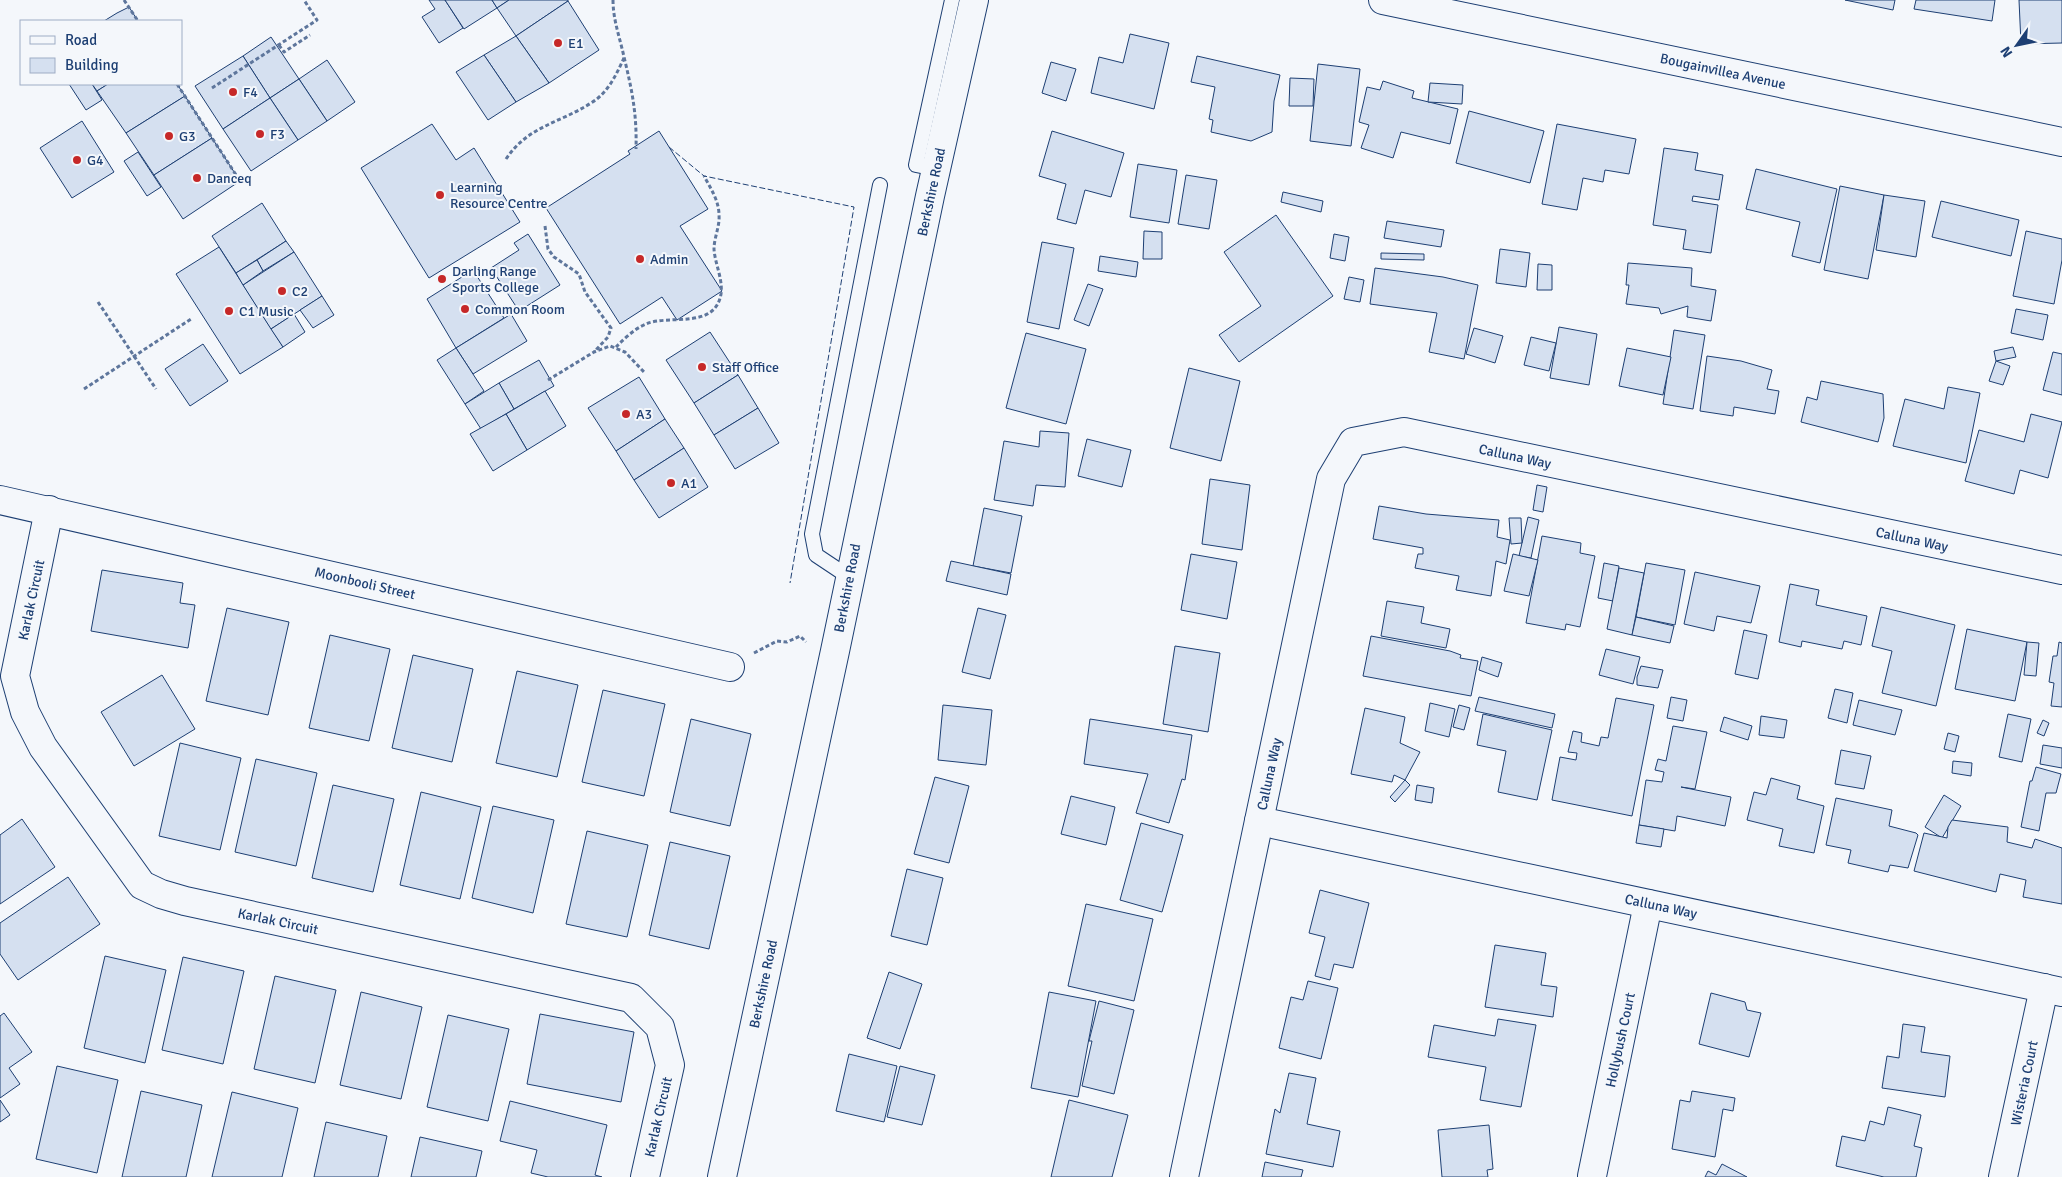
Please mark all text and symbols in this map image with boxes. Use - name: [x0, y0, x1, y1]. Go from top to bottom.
- legend: [20, 20, 182, 85]
- north arrow: [1992, 20, 2042, 70]
- text: Road: [65, 31, 97, 49]
- place label: E1: [568, 35, 583, 52]
- marker: E1: [552, 37, 564, 49]
- text: N: [1997, 43, 2016, 61]
- street label: Bougainvillea Avenue: [1658, 50, 1787, 93]
- text: Building: [65, 56, 119, 74]
- place label: F4: [243, 84, 258, 101]
- marker: F4: [227, 86, 239, 98]
- place label: F3: [270, 126, 285, 143]
- place label: G3: [179, 128, 196, 145]
- marker: F3: [254, 128, 266, 140]
- marker: G3: [163, 130, 175, 142]
- street label: Berkshire Road: [914, 146, 949, 238]
- place label: G4: [87, 152, 104, 169]
- marker: G4: [71, 154, 83, 166]
- place label: Danceq: [207, 170, 252, 187]
- marker: Danceq: [191, 172, 203, 184]
- place label: Learning Resource Centre: [450, 179, 548, 212]
- marker: Learning Resource Centre: [434, 189, 446, 201]
- place label: Admin: [650, 251, 688, 268]
- marker: Admin: [634, 253, 646, 265]
- place label: Darling Range Sports College: [452, 263, 539, 296]
- marker: Darling Range Sports College: [436, 273, 448, 285]
- place label: C2: [292, 283, 308, 300]
- marker: C2: [276, 285, 288, 297]
- place label: Common Room: [475, 301, 565, 318]
- place label: C1 Music: [239, 303, 294, 320]
- marker: Common Room: [459, 303, 471, 315]
- marker: C1 Music: [223, 305, 235, 317]
- place label: Staff Office: [712, 359, 779, 376]
- marker: Staff Office: [696, 361, 708, 373]
- place label: A3: [636, 406, 652, 423]
- marker: A3: [620, 408, 632, 420]
- street label: Calluna Way: [1477, 441, 1553, 473]
- place label: A1: [681, 475, 697, 492]
- marker: A1: [665, 477, 677, 489]
- street label: Calluna Way: [1874, 524, 1950, 556]
- street label: Berkshire Road: [831, 542, 864, 634]
- street label: Karlak Circuit: [15, 558, 48, 642]
- street label: Moonbooli Street: [313, 564, 417, 603]
- street label: Calluna Way: [1254, 736, 1286, 812]
- street label: Calluna Way: [1623, 891, 1699, 923]
- street label: Karlak Circuit: [236, 905, 320, 938]
- street label: Berkshire Road: [746, 938, 781, 1030]
- street label: Hollybush Court: [1602, 991, 1639, 1089]
- street label: Wisteria Court: [2007, 1039, 2042, 1127]
- street label: Karlak Circuit: [641, 1075, 676, 1159]

